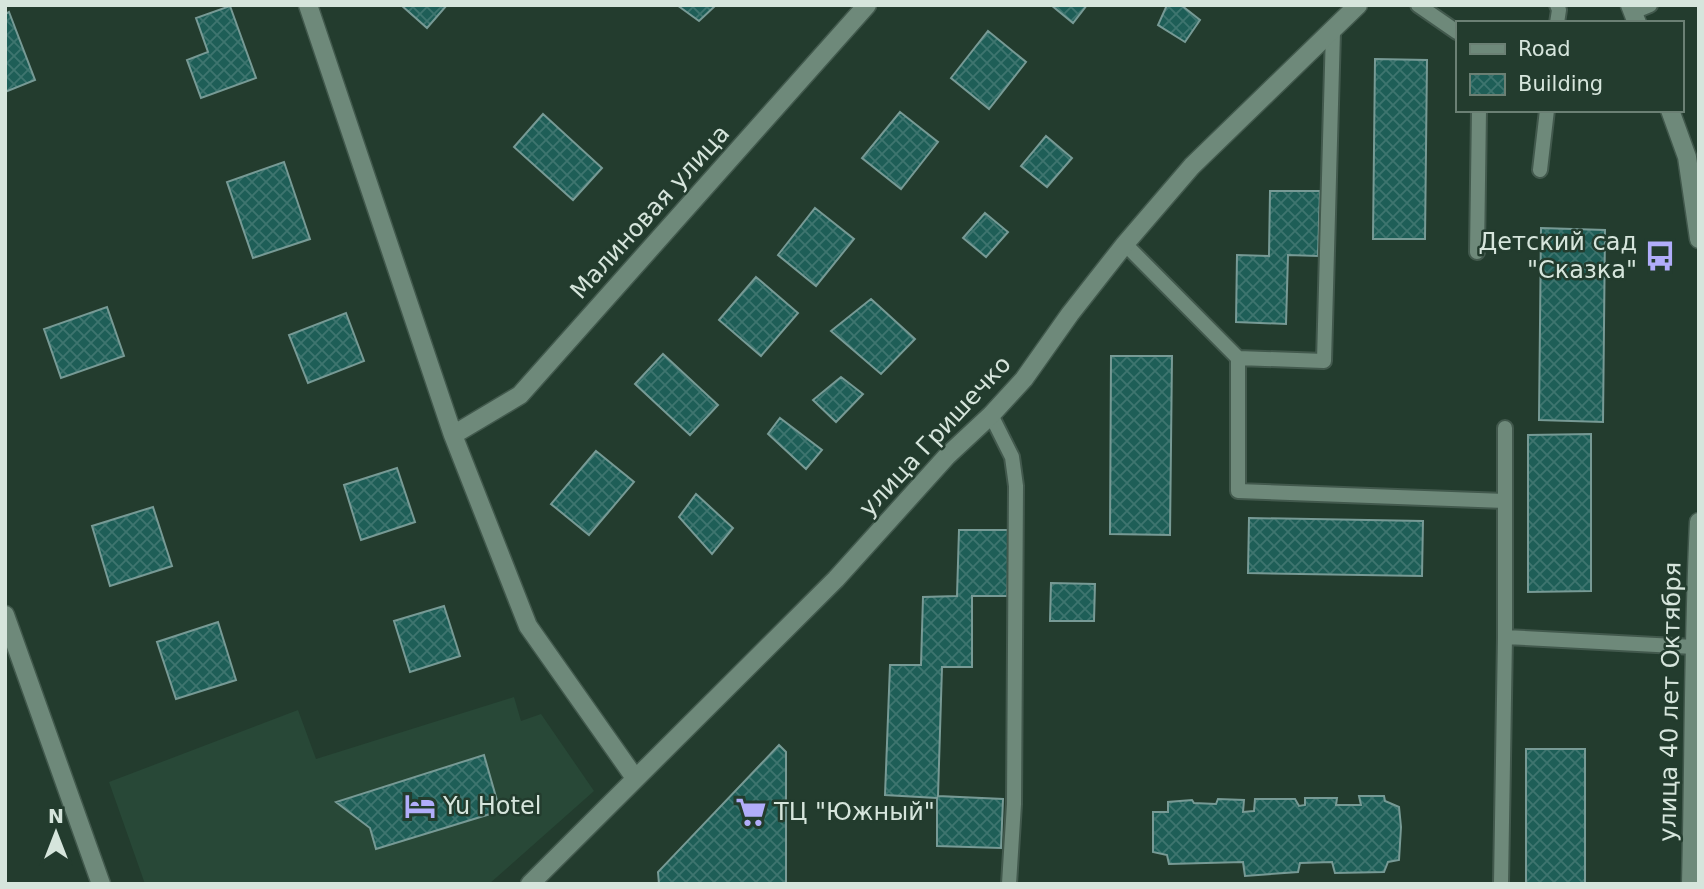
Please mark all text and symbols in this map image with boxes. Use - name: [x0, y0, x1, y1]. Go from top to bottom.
- legend: [1456, 21, 1683, 112]
- text: Road: [1518, 37, 1571, 61]
- text: Building: [1518, 72, 1603, 96]
- street label: Малиновая улица: [565, 119, 735, 305]
- place label: Детский сад "Сказка": [1478, 228, 1637, 284]
- bus stop icon: Детский сад "Сказка": [1643, 239, 1677, 273]
- street label: улица Гришечко: [853, 350, 1017, 522]
- street label: улица 40 лет Октября: [1654, 562, 1686, 842]
- hotel icon: Yu Hotel: [403, 789, 437, 823]
- place label: Yu Hotel: [442, 792, 541, 820]
- supermarket icon: ТЦ "Южный": [734, 795, 768, 829]
- north arrow: [21, 798, 91, 868]
- place label: ТЦ "Южный": [773, 798, 935, 826]
- text: N: [48, 805, 64, 827]

